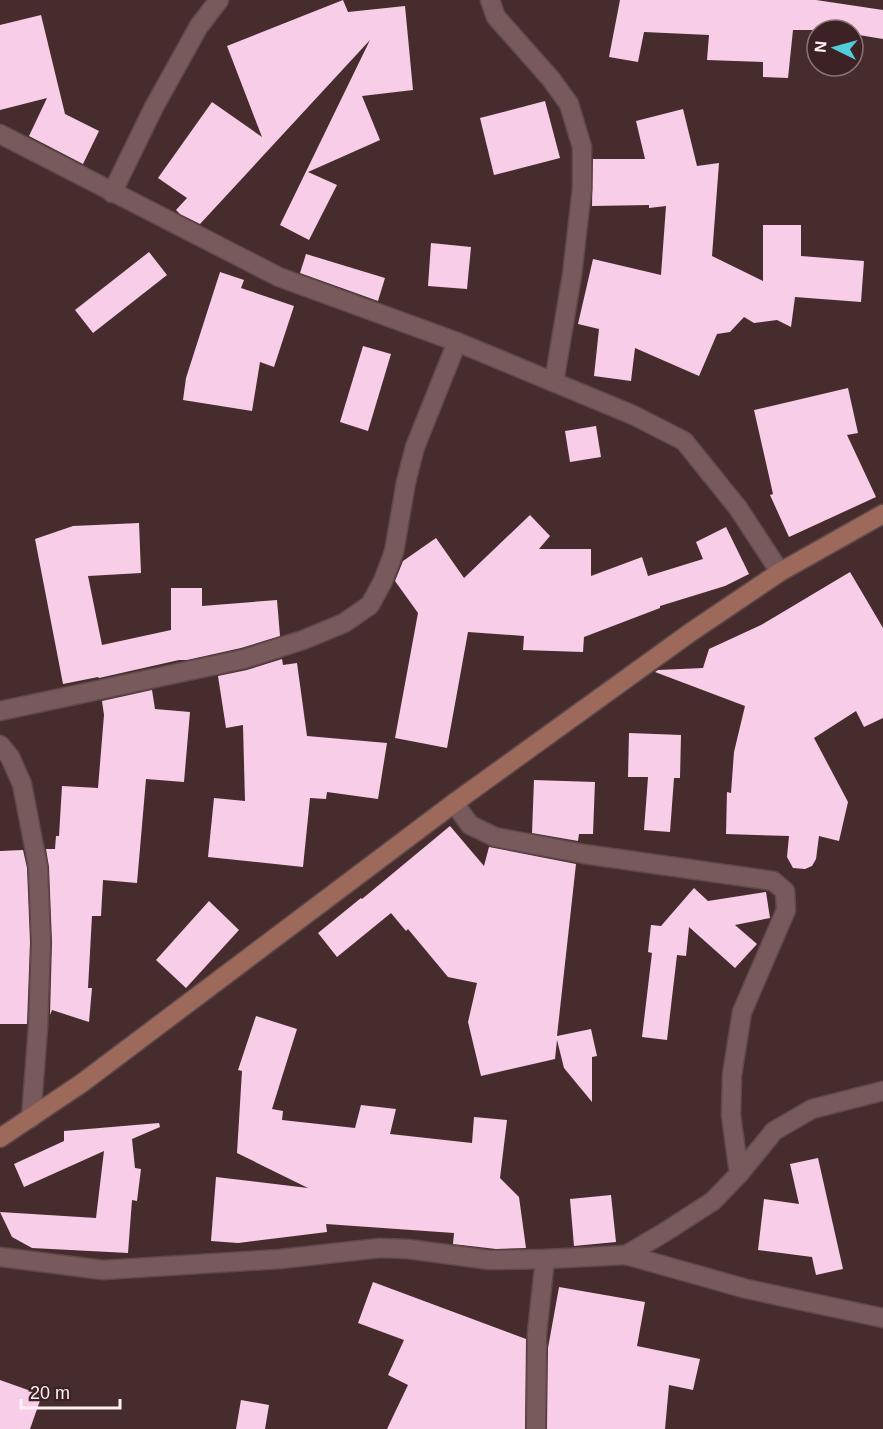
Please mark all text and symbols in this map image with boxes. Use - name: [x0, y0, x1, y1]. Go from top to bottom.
- north arrow: [805, 18, 865, 78]
- text: N: [812, 40, 830, 53]
- scale bar: [21, 1372, 120, 1410]
- text: 20 m: [30, 1383, 70, 1403]

